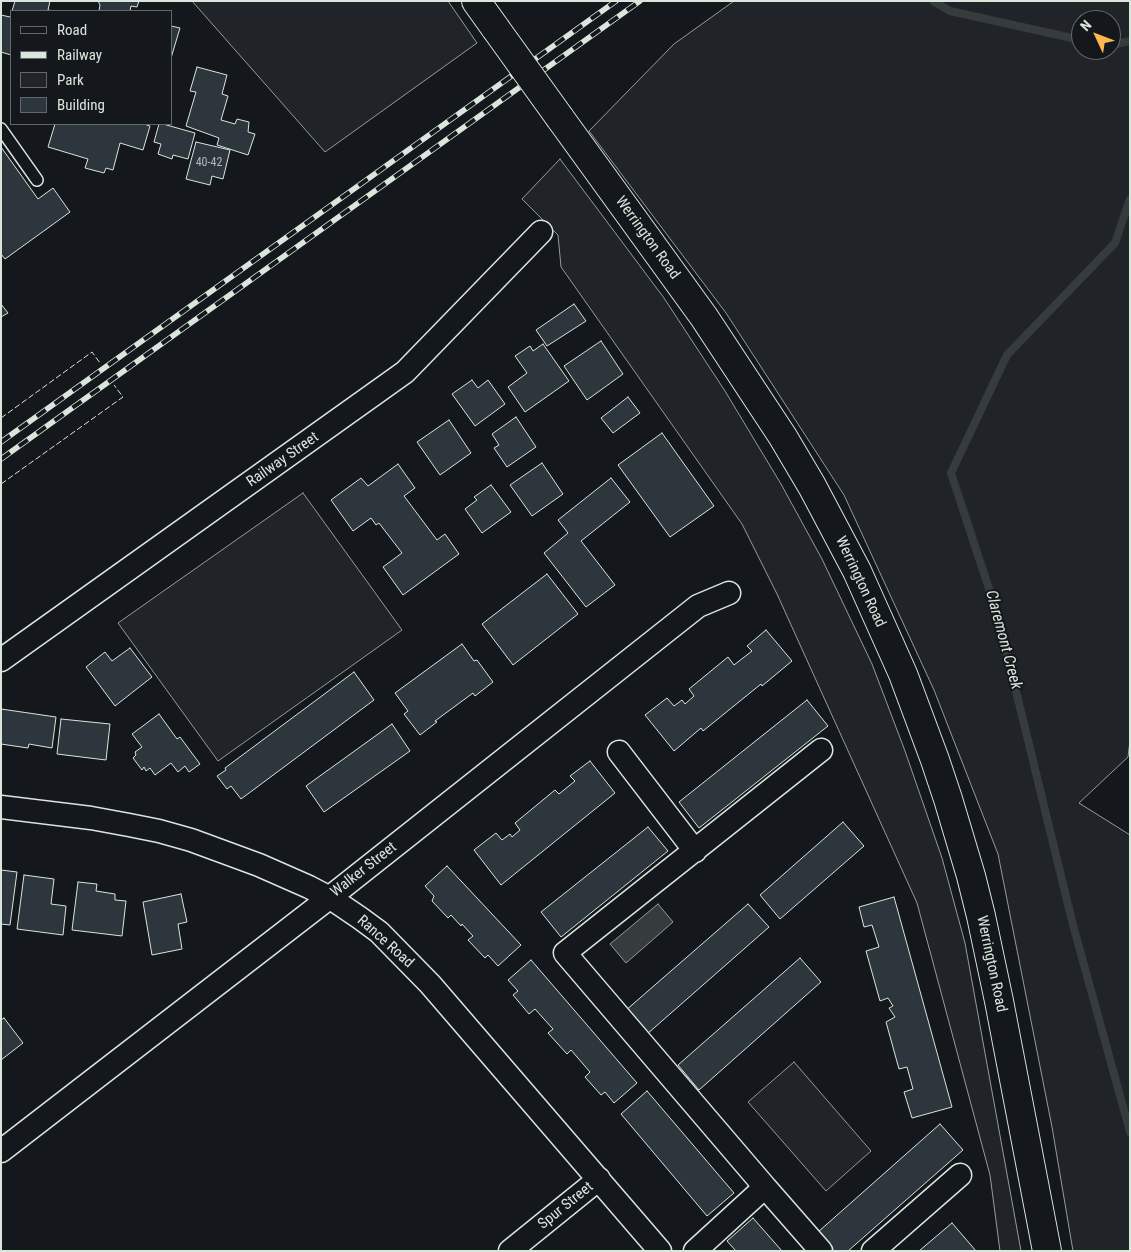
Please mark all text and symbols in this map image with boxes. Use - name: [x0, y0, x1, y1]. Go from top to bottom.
- legend: [10, 10, 172, 125]
- north arrow: [1071, 10, 1121, 60]
- text: N: [1077, 17, 1095, 34]
- text: Road: [57, 21, 87, 39]
- text: Railway: [57, 46, 102, 64]
- text: Park: [57, 71, 84, 89]
- text: Building: [57, 96, 105, 114]
- house number: 40-42: [196, 156, 222, 170]
- street label: Werrington Road: [611, 193, 683, 283]
- street label: Railway Street: [244, 429, 322, 491]
- street label: Werrington Road: [831, 534, 889, 630]
- water label: Claremont Creek: [981, 588, 1025, 692]
- street label: Walker Street: [327, 839, 401, 901]
- street label: Rance Road: [353, 912, 417, 972]
- street label: Werrington Road: [972, 914, 1010, 1014]
- street label: Spur Street: [535, 1178, 597, 1234]

